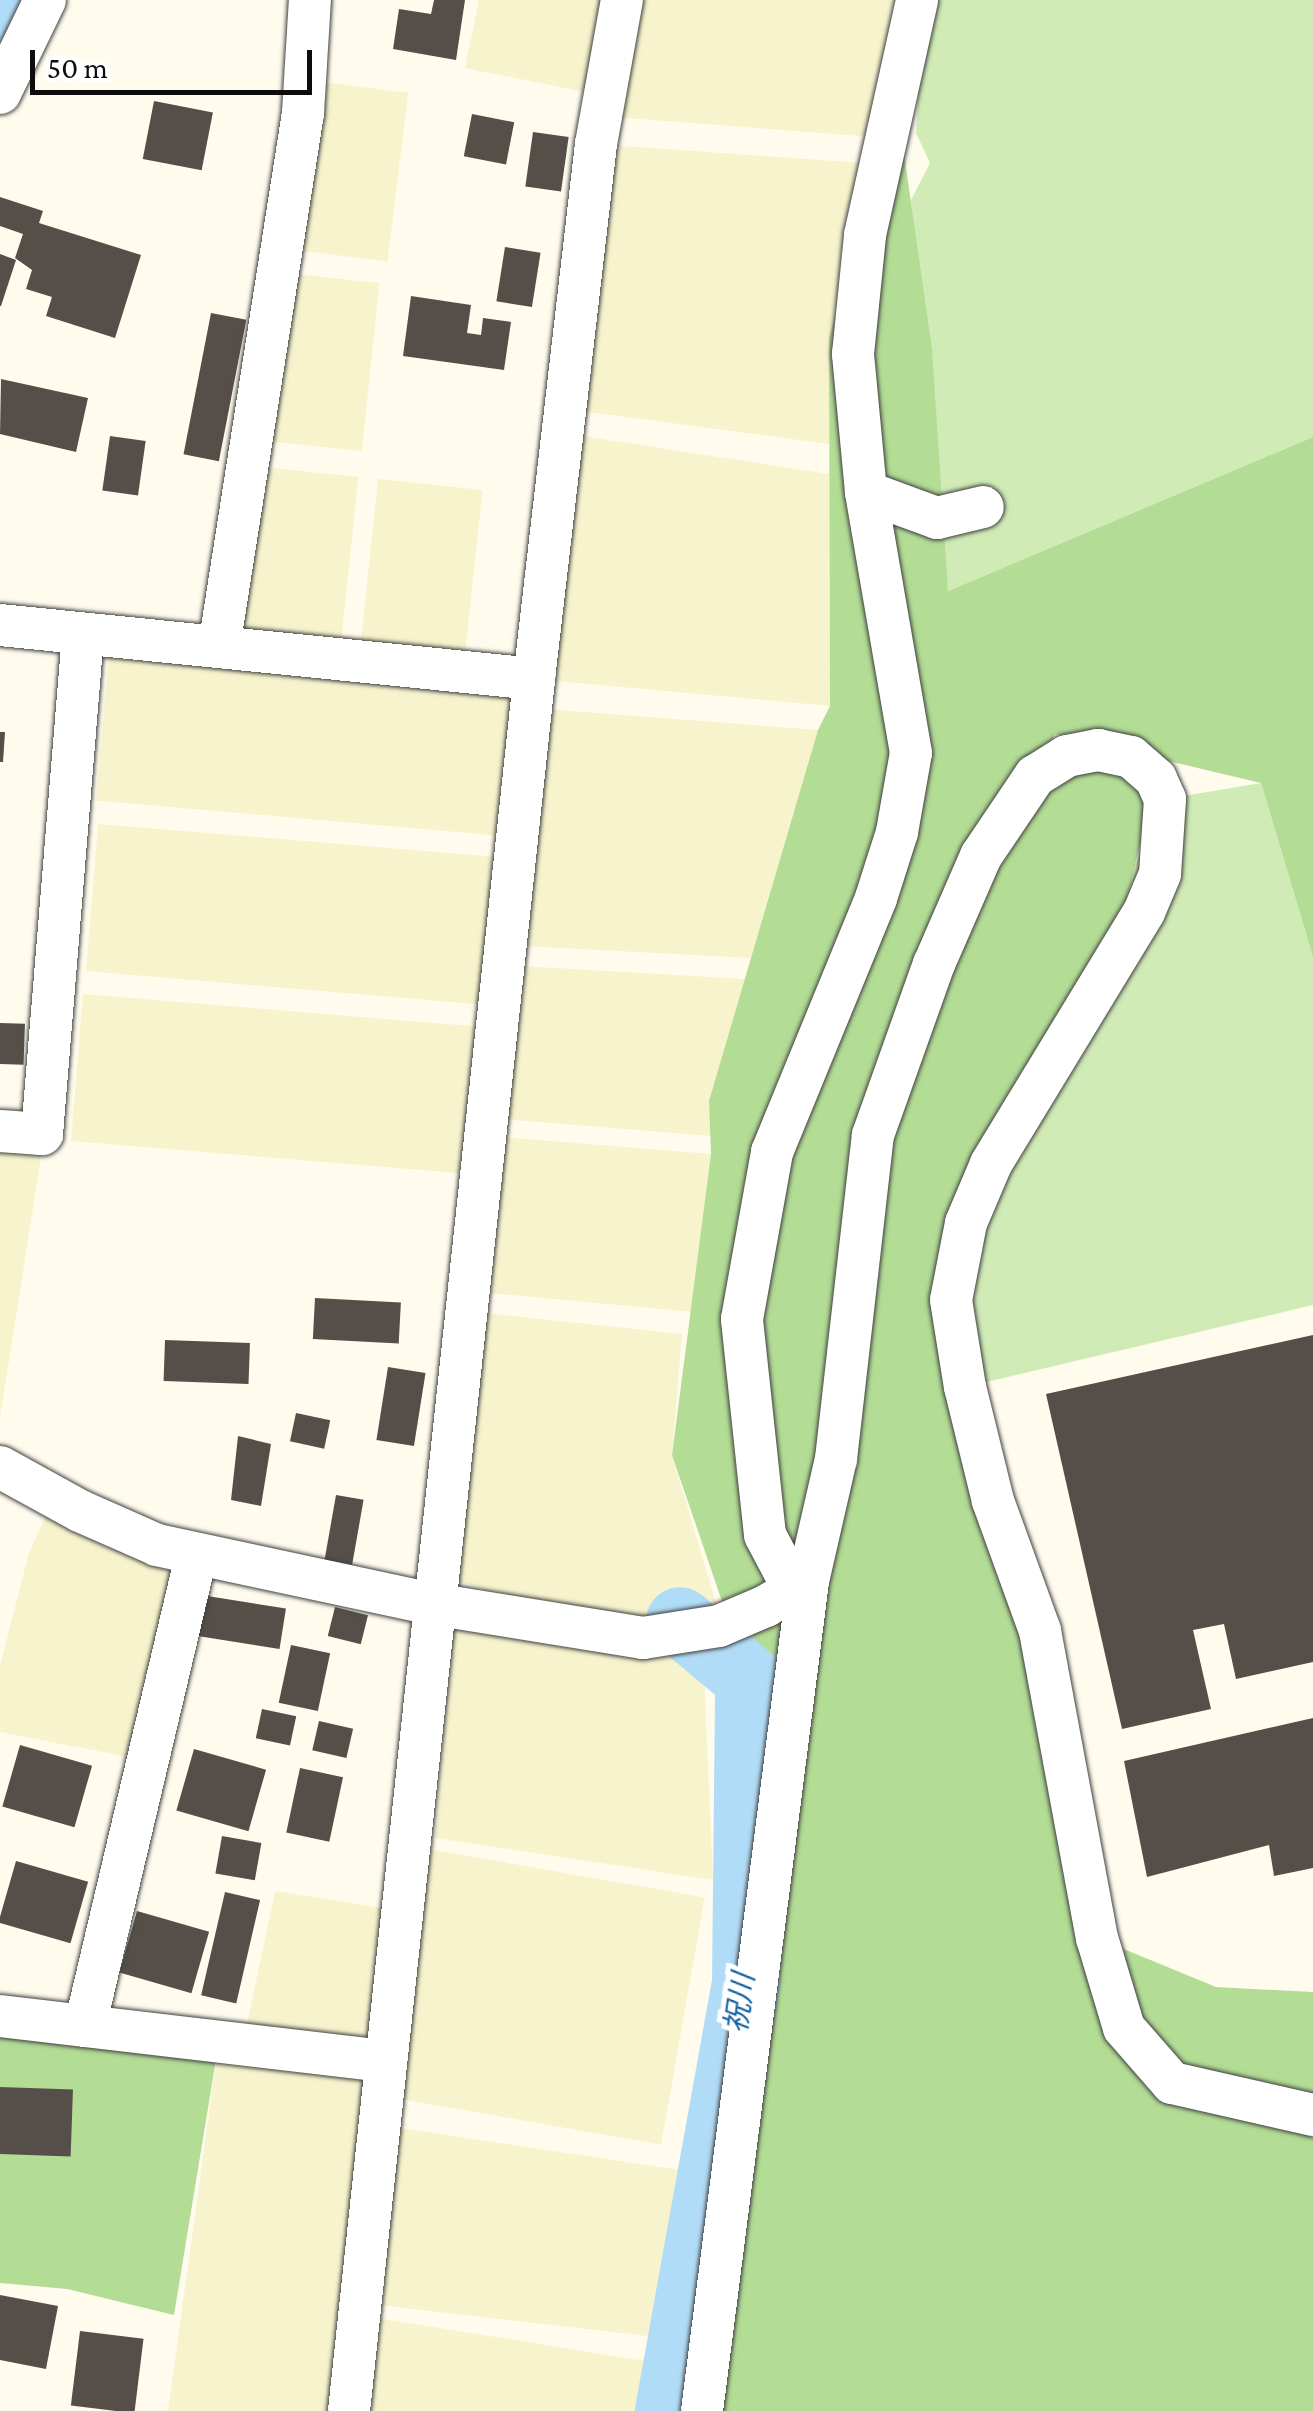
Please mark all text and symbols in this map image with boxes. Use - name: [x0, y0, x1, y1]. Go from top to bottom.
- scale bar: [35, 30, 318, 92]
- text: 50 m: [47, 51, 108, 84]
- water label: 祝川: [718, 1971, 762, 2035]

